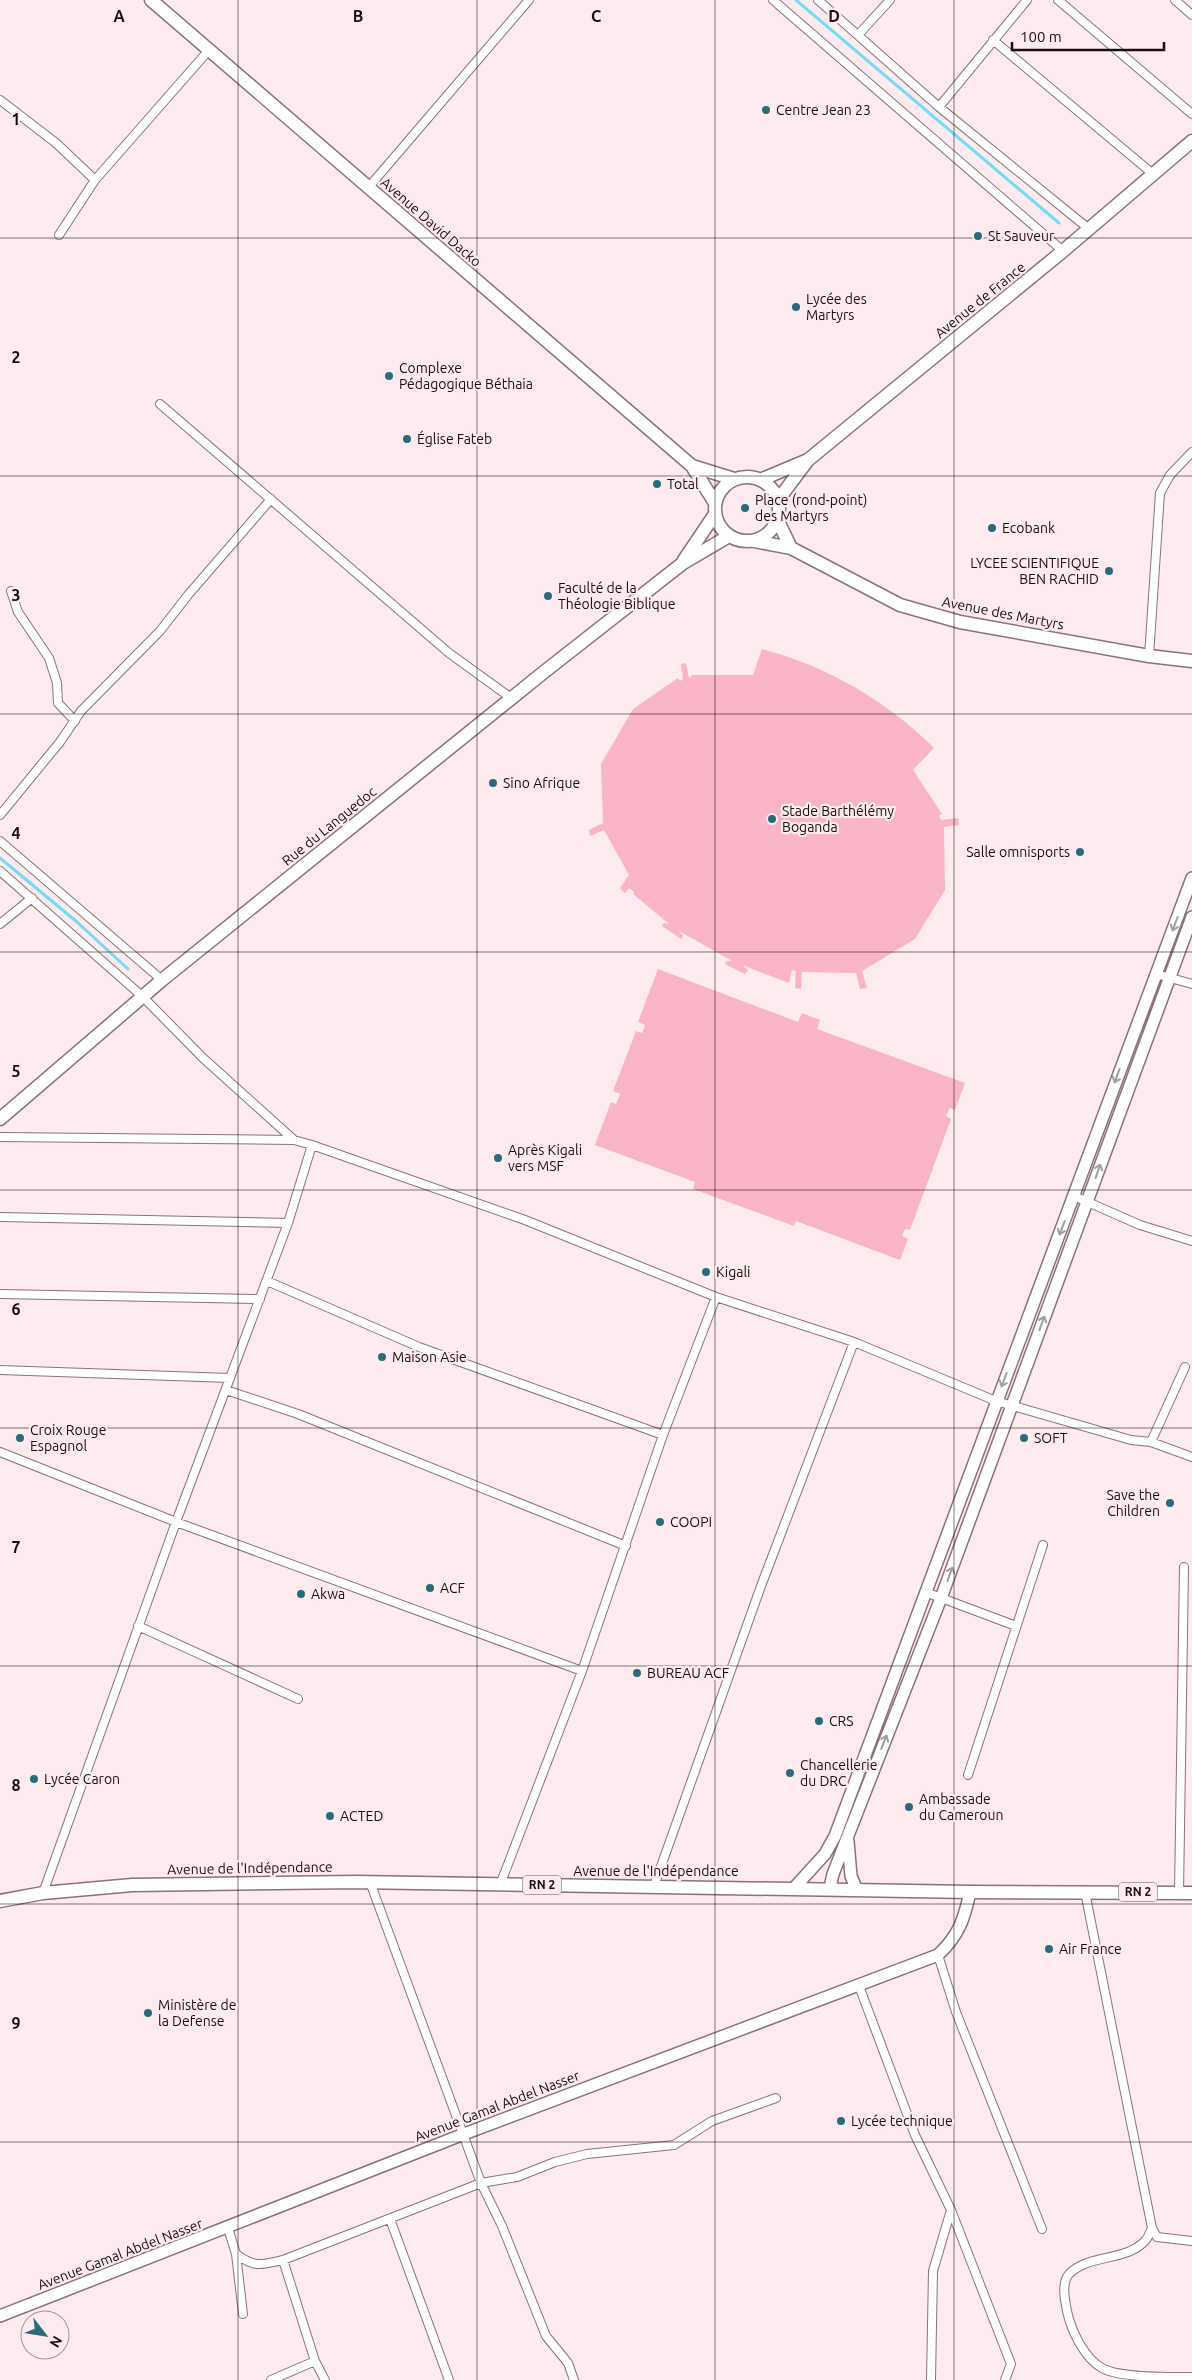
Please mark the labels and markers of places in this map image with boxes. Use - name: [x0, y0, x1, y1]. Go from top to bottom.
- place label: Centre Jean 23: [776, 102, 871, 118]
- marker: Centre Jean 23: [760, 104, 772, 116]
- place label: St Sauveur: [988, 228, 1055, 244]
- marker: St Sauveur: [972, 230, 984, 242]
- place label: Lycée des Martyrs: [806, 291, 867, 323]
- marker: Lycée des Martyrs: [790, 301, 802, 313]
- place label: Complexe Pédagogique Béthaia: [399, 360, 533, 392]
- marker: Complexe Pédagogique Béthaia: [383, 370, 395, 382]
- place label: Église Fateb: [417, 430, 492, 447]
- marker: Église Fateb: [401, 433, 413, 445]
- place label: Total: [667, 476, 699, 492]
- marker: Total: [651, 478, 663, 490]
- place label: Place (rond-point) des Martyrs: [755, 492, 867, 524]
- marker: Place (rond-point) des Martyrs: [739, 502, 751, 514]
- place label: Ecobank: [1002, 520, 1055, 536]
- marker: Ecobank: [986, 522, 998, 534]
- place label: LYCEE SCIENTIFIQUE BEN RACHID: [970, 555, 1099, 587]
- marker: LYCEE SCIENTIFIQUE BEN RACHID: [1103, 565, 1115, 577]
- place label: Faculté de la Théologie Biblique: [558, 580, 675, 612]
- marker: Faculté de la Théologie Biblique: [542, 590, 554, 602]
- place label: Sino Afrique: [503, 775, 580, 791]
- marker: Sino Afrique: [487, 777, 499, 789]
- place label: Stade Barthélémy Boganda: [782, 803, 894, 835]
- marker: Stade Barthélémy Boganda: [766, 813, 778, 825]
- place label: Salle omnisports: [966, 844, 1070, 860]
- marker: Salle omnisports: [1074, 846, 1086, 858]
- place label: Après Kigali vers MSF: [508, 1142, 582, 1174]
- marker: Après Kigali vers MSF: [492, 1152, 504, 1164]
- place label: Kigali: [716, 1264, 751, 1280]
- marker: Kigali: [700, 1266, 712, 1278]
- place label: Maison Asie: [392, 1349, 467, 1365]
- marker: Maison Asie: [376, 1351, 388, 1363]
- place label: Croix Rouge Espagnol: [30, 1422, 106, 1454]
- place label: SOFT: [1034, 1430, 1068, 1446]
- marker: Croix Rouge Espagnol: [14, 1432, 26, 1444]
- marker: SOFT: [1018, 1432, 1030, 1444]
- place label: Save the Children: [1107, 1487, 1160, 1519]
- marker: Save the Children: [1164, 1497, 1176, 1509]
- place label: COOPI: [670, 1514, 712, 1530]
- marker: COOPI: [654, 1516, 666, 1528]
- place label: ACF: [440, 1580, 465, 1596]
- marker: ACF: [424, 1582, 436, 1594]
- place label: Akwa: [311, 1586, 345, 1602]
- marker: Akwa: [295, 1588, 307, 1600]
- place label: BUREAU ACF: [647, 1665, 729, 1681]
- marker: BUREAU ACF: [631, 1667, 643, 1679]
- place label: CRS: [829, 1713, 854, 1729]
- marker: CRS: [813, 1715, 825, 1727]
- place label: Chancellerie du DRC: [800, 1757, 877, 1789]
- marker: Chancellerie du DRC: [784, 1767, 796, 1779]
- place label: Lycée Caron: [44, 1771, 120, 1787]
- marker: Lycée Caron: [28, 1773, 40, 1785]
- place label: Ambassade du Cameroun: [919, 1791, 1003, 1823]
- marker: Ambassade du Cameroun: [903, 1801, 915, 1813]
- place label: ACTED: [340, 1808, 383, 1824]
- marker: ACTED: [324, 1810, 336, 1822]
- place label: Air France: [1059, 1941, 1122, 1957]
- marker: Air France: [1043, 1943, 1055, 1955]
- place label: Ministère de la Defense: [158, 1997, 236, 2029]
- marker: Ministère de la Defense: [142, 2007, 154, 2019]
- place label: Lycée technique: [851, 2113, 953, 2129]
- marker: Lycée technique: [835, 2115, 847, 2127]

